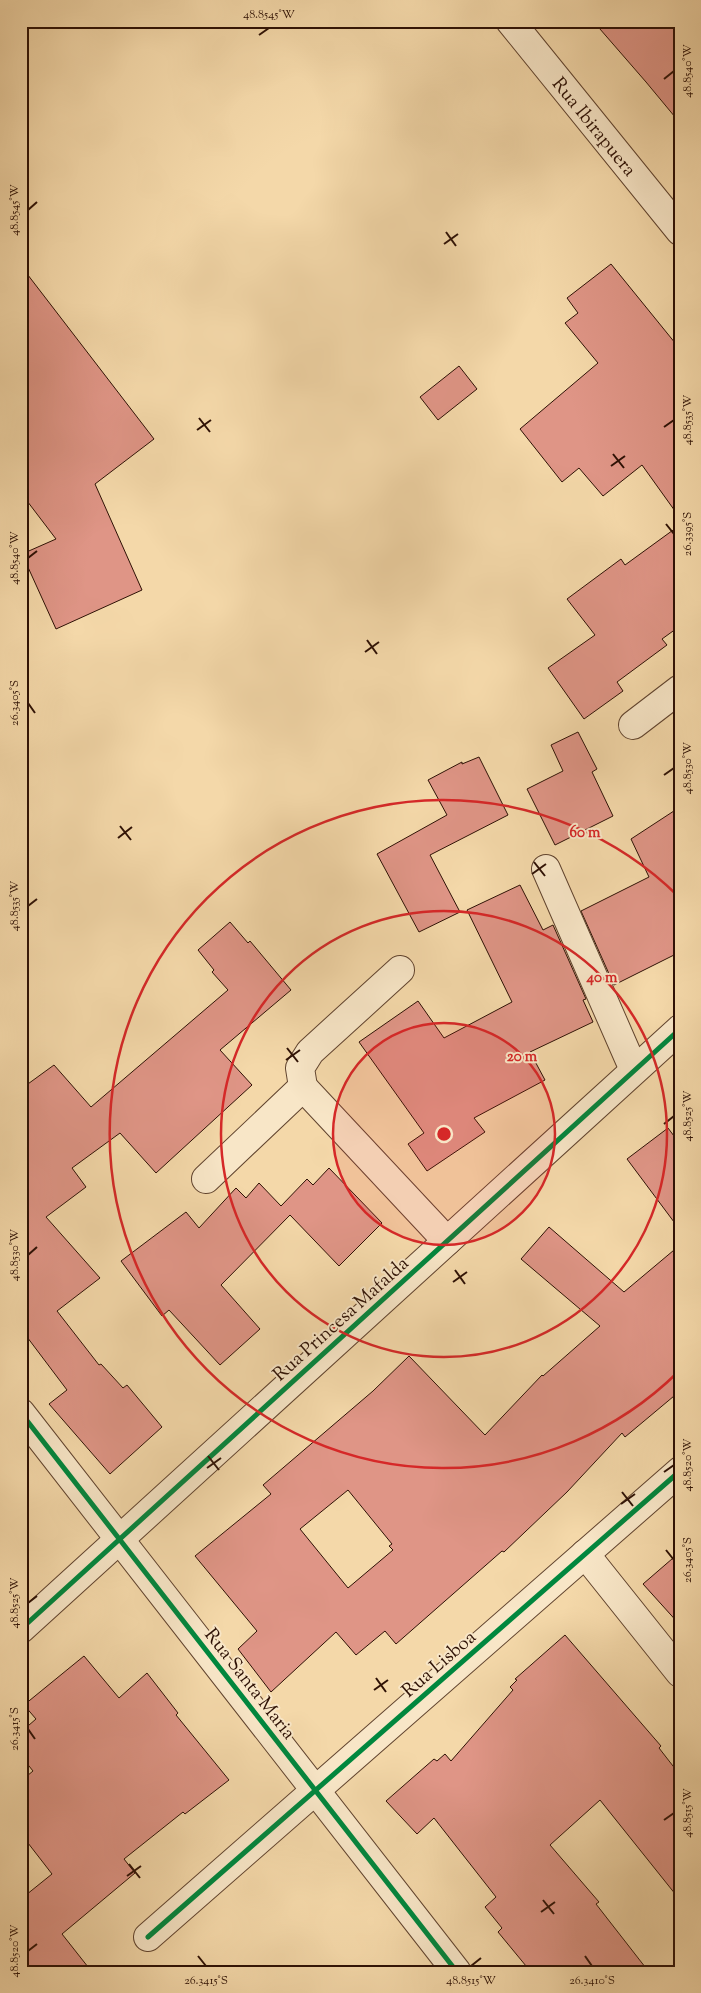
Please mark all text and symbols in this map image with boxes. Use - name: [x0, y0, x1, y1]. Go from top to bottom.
- text: 48.8545°W: [243, 6, 295, 24]
- text: 48.8540°W: [679, 44, 697, 98]
- street label: Rua Ibirapuera: [544, 72, 642, 183]
- text: 48.8545°W: [6, 184, 24, 236]
- text: 48.8535°W: [679, 394, 697, 445]
- text: 26.3395°S: [679, 512, 697, 556]
- text: 48.8540°W: [6, 531, 24, 585]
- text: 26.3405°S: [6, 680, 24, 726]
- text: 48.8530°W: [679, 741, 697, 794]
- text: 60 m: [570, 823, 601, 844]
- text: 48.8535°W: [6, 880, 24, 931]
- text: 40 m: [586, 968, 618, 989]
- text: 20 m: [507, 1047, 538, 1068]
- text: 48.8525°W: [679, 1090, 697, 1142]
- centre of rings: [435, 1125, 453, 1143]
- text: 48.8530°W: [6, 1228, 24, 1281]
- street label: Rua Princesa Mafalda: [268, 1251, 416, 1388]
- text: 48.8520°W: [679, 1438, 697, 1492]
- text: 26.3405°S: [679, 1537, 697, 1583]
- text: 48.8525°W: [6, 1577, 24, 1629]
- street label: Rua Santa Maria: [197, 1623, 301, 1746]
- street label: Rua Lisboa: [397, 1625, 483, 1705]
- text: 26.3415°S: [6, 1707, 24, 1751]
- text: 48.8515°W: [679, 1787, 697, 1838]
- text: 48.8520°W: [6, 1924, 24, 1978]
- text: 26.3415°S: [184, 1972, 228, 1990]
- text: 48.8515°W: [446, 1972, 497, 1990]
- text: 26.3410°S: [569, 1972, 615, 1990]

